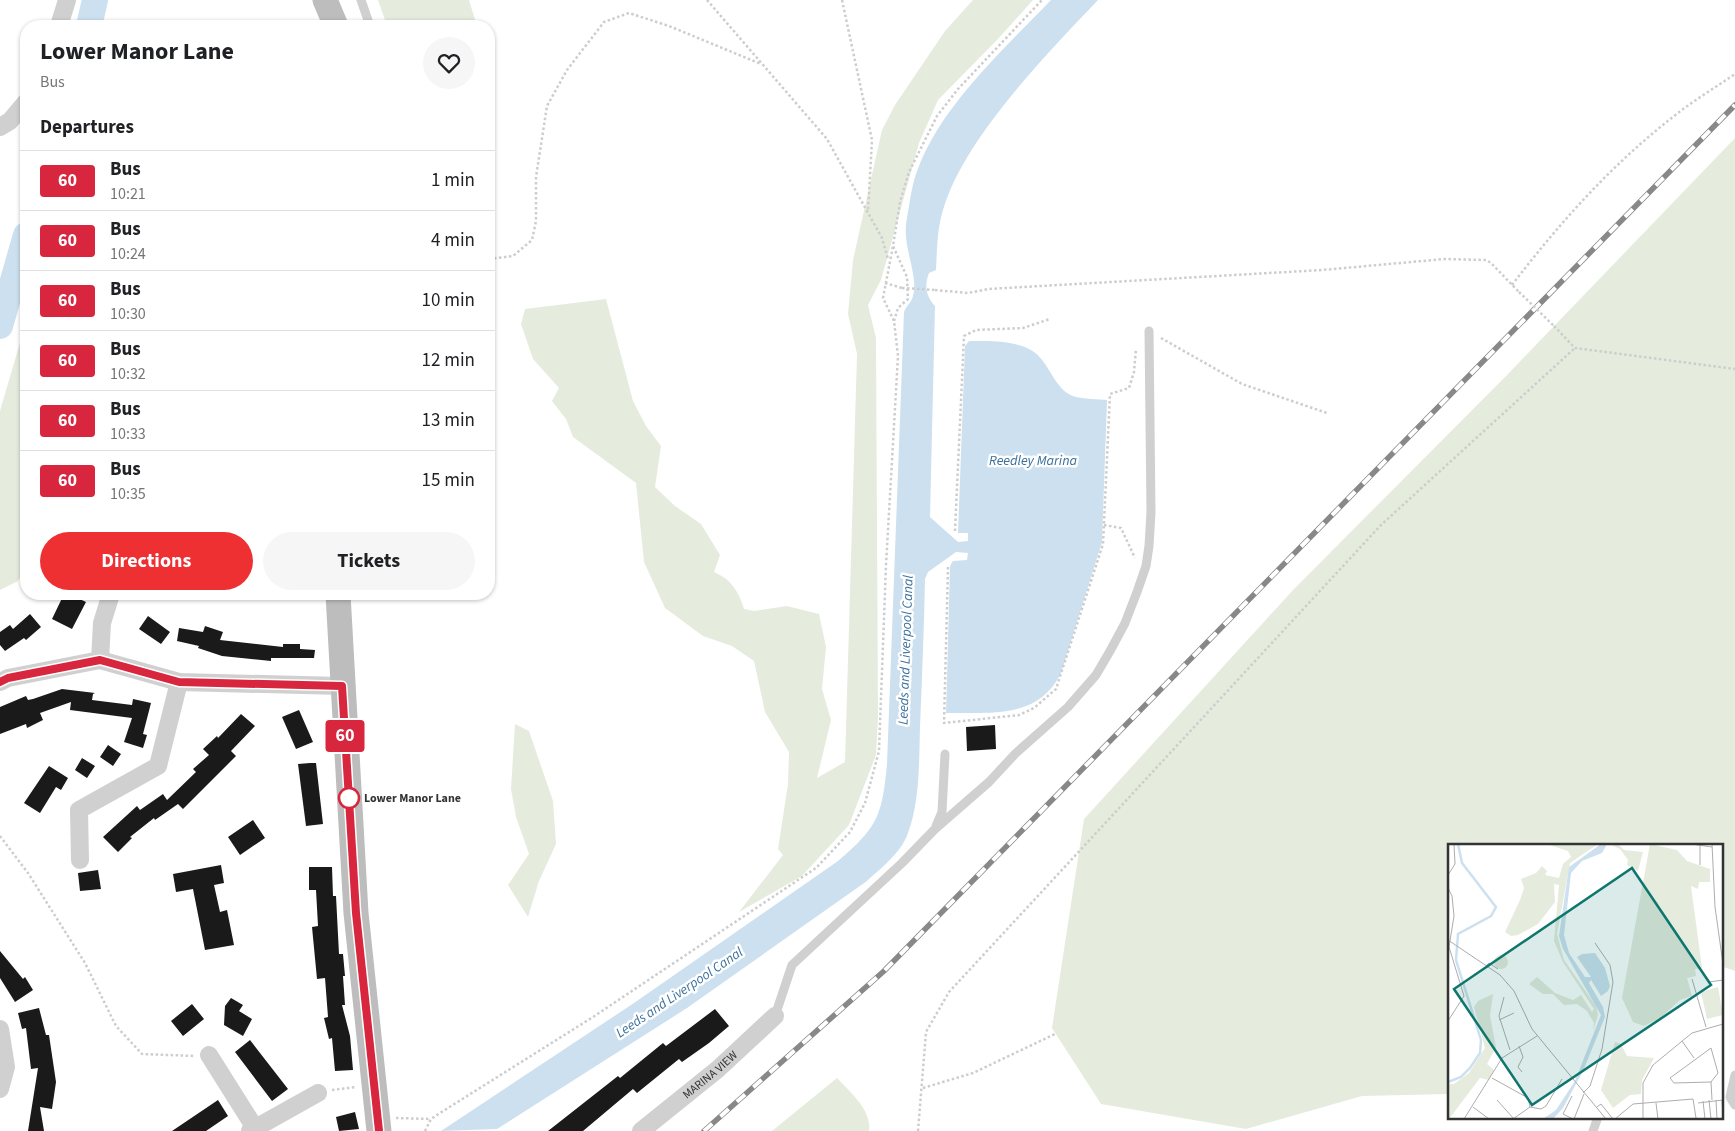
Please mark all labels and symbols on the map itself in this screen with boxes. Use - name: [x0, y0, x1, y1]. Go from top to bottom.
- water label: Reedley Marina: [989, 451, 1077, 471]
- water label: Leeds and Liverpool Canal: [893, 574, 919, 725]
- line badge: 60: [322, 720, 368, 752]
- marker: Lower Manor Lane: [338, 787, 360, 809]
- place label: Lower Manor Lane: [364, 790, 461, 807]
- inset map: [1448, 844, 1722, 1118]
- water label: Leeds and Liverpool Canal: [612, 942, 748, 1043]
- street label: MARINA VIEW: [679, 1047, 742, 1103]

